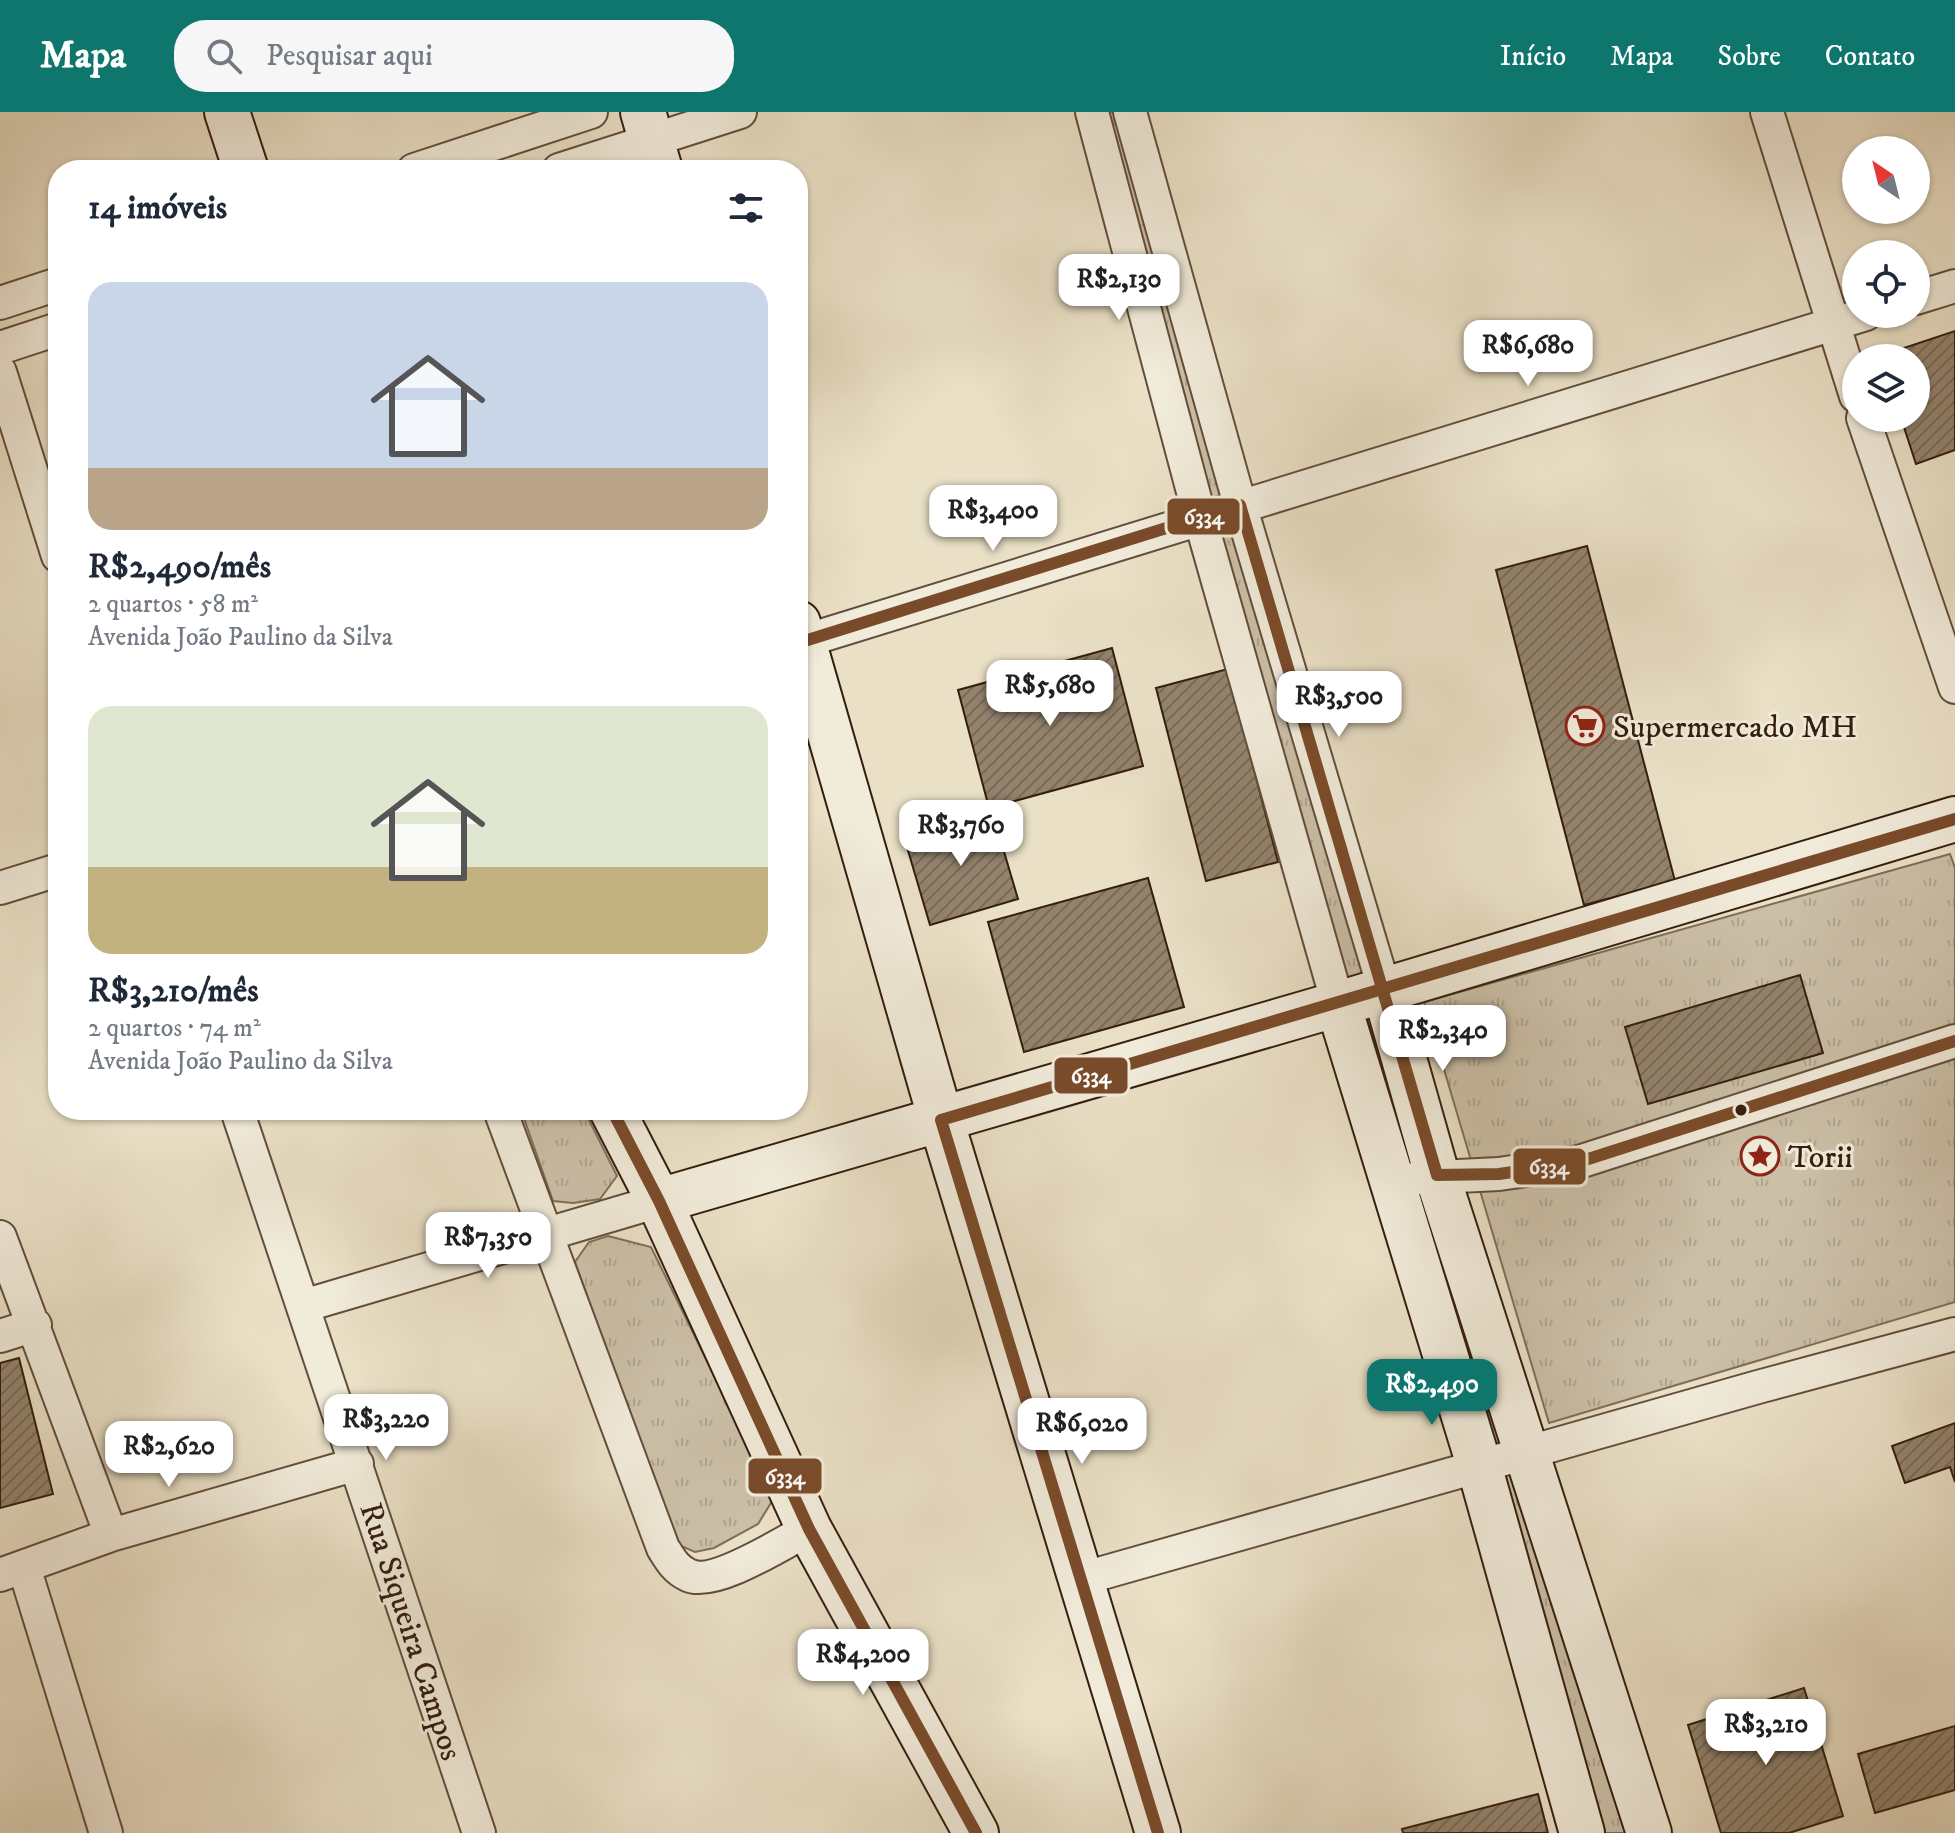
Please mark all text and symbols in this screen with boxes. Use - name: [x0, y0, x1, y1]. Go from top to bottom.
- search box: [174, 20, 734, 92]
- text: Mapa: [40, 32, 126, 80]
- icon: search: [202, 34, 246, 78]
- text: Pesquisar aqui: [266, 38, 433, 75]
- text: Início: [1500, 39, 1566, 74]
- text: Mapa: [1610, 39, 1674, 74]
- text: Sobre: [1718, 39, 1781, 74]
- text: Contato: [1825, 39, 1915, 74]
- north arrow: [1842, 136, 1930, 224]
- map controls: [1842, 136, 1930, 432]
- icon: filters: [724, 186, 768, 230]
- text: 14 imóveis: [88, 187, 227, 229]
- button: locate: [1842, 240, 1930, 328]
- pin: R$2,130: [1045, 254, 1193, 322]
- text: R$2,130: [1077, 263, 1161, 296]
- pin: R$6,680: [1454, 320, 1602, 388]
- text: R$6,680: [1482, 329, 1574, 362]
- icon: home: [356, 334, 500, 478]
- button: layers: [1842, 344, 1930, 432]
- pin: R$3,400: [919, 485, 1067, 553]
- text: R$3,400: [947, 494, 1039, 527]
- line badge: 6334: [1166, 497, 1241, 536]
- text: 6334: [1184, 504, 1226, 531]
- text: R$2,490/mês: [88, 546, 271, 588]
- text: 2 quartos · 58 m²: [88, 588, 258, 621]
- text: Avenida João Paulino da Silva: [88, 621, 393, 654]
- pin: R$5,680: [976, 660, 1124, 728]
- text: R$5,680: [1004, 669, 1096, 702]
- pin: R$3,500: [1265, 671, 1413, 739]
- text: R$3,500: [1295, 680, 1383, 713]
- supermarket icon: Supermercado MH: [1564, 705, 1606, 747]
- place label: Supermercado MH: [1613, 708, 1857, 748]
- icon: home: [356, 758, 500, 902]
- pin: R$3,760: [887, 800, 1035, 868]
- text: R$3,760: [917, 809, 1005, 842]
- text: R$3,210/mês: [88, 970, 258, 1012]
- pin: R$2,340: [1369, 1005, 1517, 1073]
- text: 2 quartos · 74 m²: [88, 1012, 261, 1045]
- text: R$2,340: [1398, 1014, 1488, 1047]
- text: Avenida João Paulino da Silva: [88, 1045, 393, 1078]
- line badge: 6334: [1053, 1056, 1129, 1095]
- text: 6334: [1071, 1063, 1113, 1090]
- unlabelled marker: [1733, 1102, 1749, 1118]
- place icon: Torii: [1739, 1135, 1781, 1177]
- place label: Torii: [1788, 1138, 1853, 1178]
- line badge: 6334: [1512, 1147, 1587, 1186]
- text: 6334: [1529, 1154, 1571, 1181]
- pin: R$7,350: [414, 1212, 562, 1280]
- text: R$7,350: [444, 1221, 532, 1254]
- pin: R$2,490: [1358, 1359, 1506, 1427]
- text: R$2,490: [1385, 1368, 1479, 1401]
- pin: R$3,220: [312, 1394, 460, 1462]
- pin: R$6,020: [1008, 1398, 1156, 1466]
- text: R$3,220: [342, 1403, 430, 1436]
- text: R$6,020: [1036, 1407, 1128, 1440]
- pin: R$2,620: [95, 1421, 243, 1489]
- text: R$2,620: [123, 1430, 215, 1463]
- line badge: 6334: [747, 1457, 823, 1495]
- text: 6334: [765, 1464, 807, 1491]
- street label: Rua Siqueira Campos: [350, 1498, 471, 1766]
- pin: R$4,200: [789, 1629, 937, 1697]
- text: R$4,200: [816, 1638, 910, 1671]
- pin: R$3,210: [1692, 1699, 1840, 1767]
- text: R$3,210: [1724, 1708, 1808, 1741]

